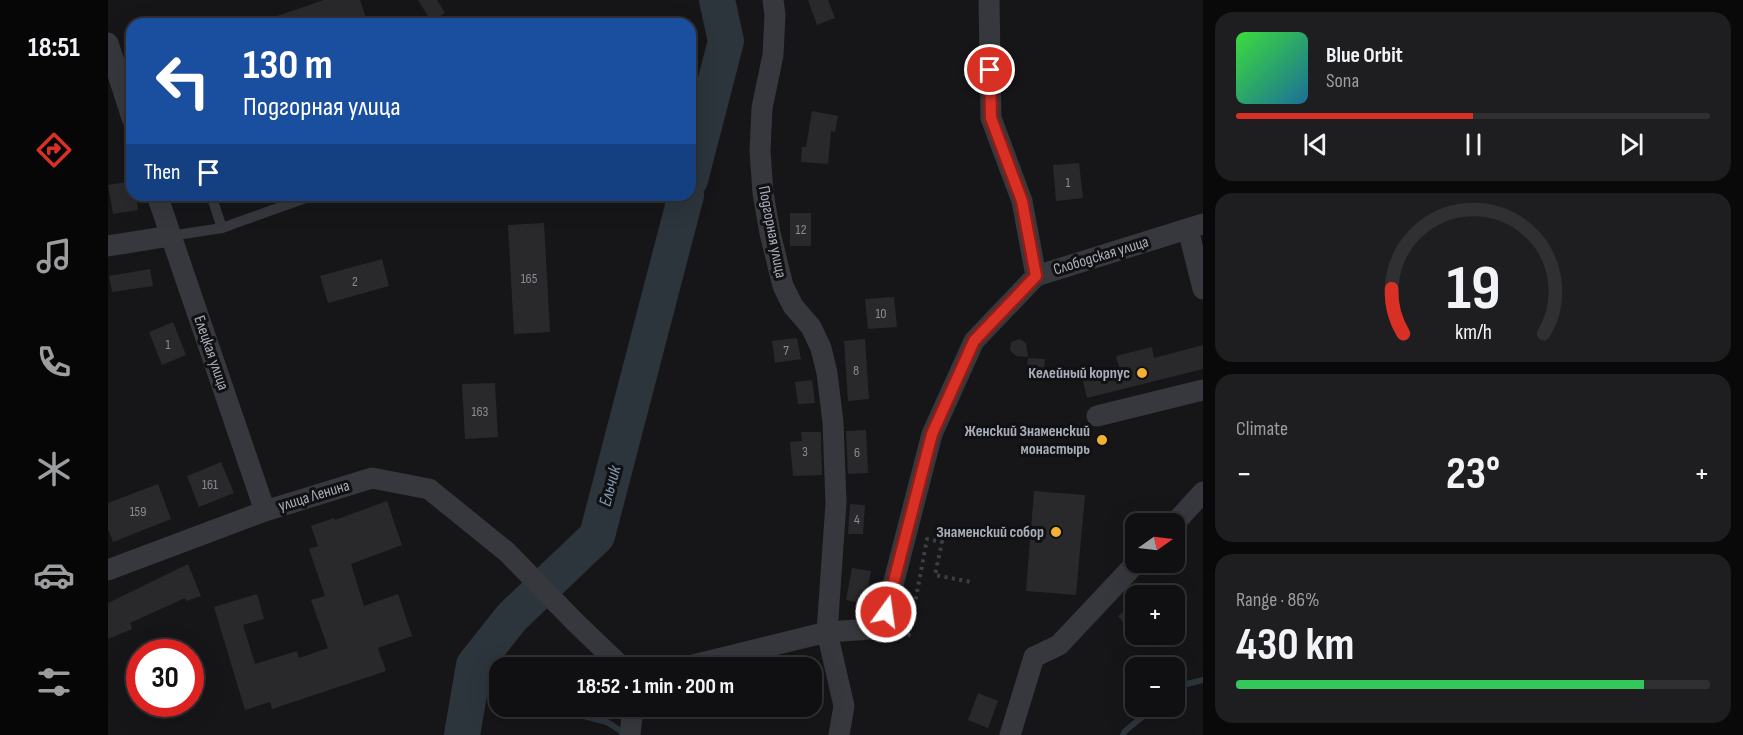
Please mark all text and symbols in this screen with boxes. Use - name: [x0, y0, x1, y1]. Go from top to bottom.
- text: 18:51: [28, 32, 80, 64]
- text: 130 m: [243, 40, 333, 91]
- icon: left: [144, 42, 222, 120]
- text: Blue Orbit: [1326, 42, 1403, 69]
- pin: [964, 44, 1015, 95]
- icon: arrive: [973, 53, 1006, 86]
- text: Sona: [1326, 69, 1359, 93]
- text: Подгорная улица: [243, 91, 401, 123]
- icon: previous: [1299, 128, 1332, 161]
- icon: pause: [1457, 128, 1490, 161]
- icon: next: [1615, 128, 1648, 161]
- icon: directions: [33, 129, 75, 171]
- icon: arrive: [192, 156, 225, 189]
- text: Then: [144, 159, 180, 186]
- house number: 1: [1066, 174, 1071, 191]
- street label: Подгорная улица: [754, 184, 790, 280]
- house number: 12: [796, 221, 807, 238]
- street label: Слободская улица: [1051, 233, 1151, 279]
- icon: music: [33, 235, 75, 277]
- text: 19: [1446, 252, 1500, 327]
- house number: 165: [521, 270, 538, 287]
- house number: 2: [352, 273, 358, 290]
- house number: 10: [875, 305, 887, 322]
- street label: Елецкая улица: [189, 313, 233, 393]
- text: km/h: [1454, 321, 1492, 346]
- house number: 1: [166, 336, 171, 353]
- icon: phone: [33, 341, 75, 383]
- house number: 7: [783, 342, 789, 359]
- house number: 8: [853, 362, 859, 379]
- place label: Келейный корпус: [1028, 364, 1130, 383]
- marker: Келейный корпус: [1135, 366, 1149, 380]
- house number: 163: [472, 403, 489, 420]
- text: Climate: [1236, 417, 1288, 441]
- place label: Женский Знаменский монастырь: [964, 422, 1090, 459]
- marker: Женский Знаменский монастырь: [1095, 433, 1109, 447]
- house number: 3: [802, 443, 808, 460]
- house number: 6: [854, 444, 860, 461]
- text: 23°: [1446, 447, 1500, 502]
- icon: climate: [33, 448, 75, 490]
- text: −: [1236, 454, 1252, 494]
- text: +: [1694, 454, 1710, 494]
- water label: Ельчик: [595, 462, 626, 509]
- house number: 161: [202, 476, 218, 493]
- street label: улица Ленина: [276, 476, 352, 516]
- house number: 159: [130, 503, 146, 520]
- house number: 4: [854, 511, 860, 528]
- north arrow: [1125, 513, 1185, 573]
- map controls: [1125, 513, 1185, 717]
- place label: Знаменский собор: [936, 523, 1044, 542]
- marker: Знаменский собор: [1049, 525, 1063, 539]
- icon: car: [33, 554, 75, 596]
- position arrow: [854, 580, 918, 644]
- button: +: [1125, 585, 1185, 645]
- text: Range · 86%: [1236, 588, 1320, 612]
- text: 430 km: [1236, 618, 1354, 673]
- speed limit sign: 30: [126, 639, 204, 717]
- button: −: [1125, 657, 1185, 717]
- icon: filters: [33, 661, 75, 703]
- text: 18:52 · 1 min · 200 m: [577, 673, 734, 700]

